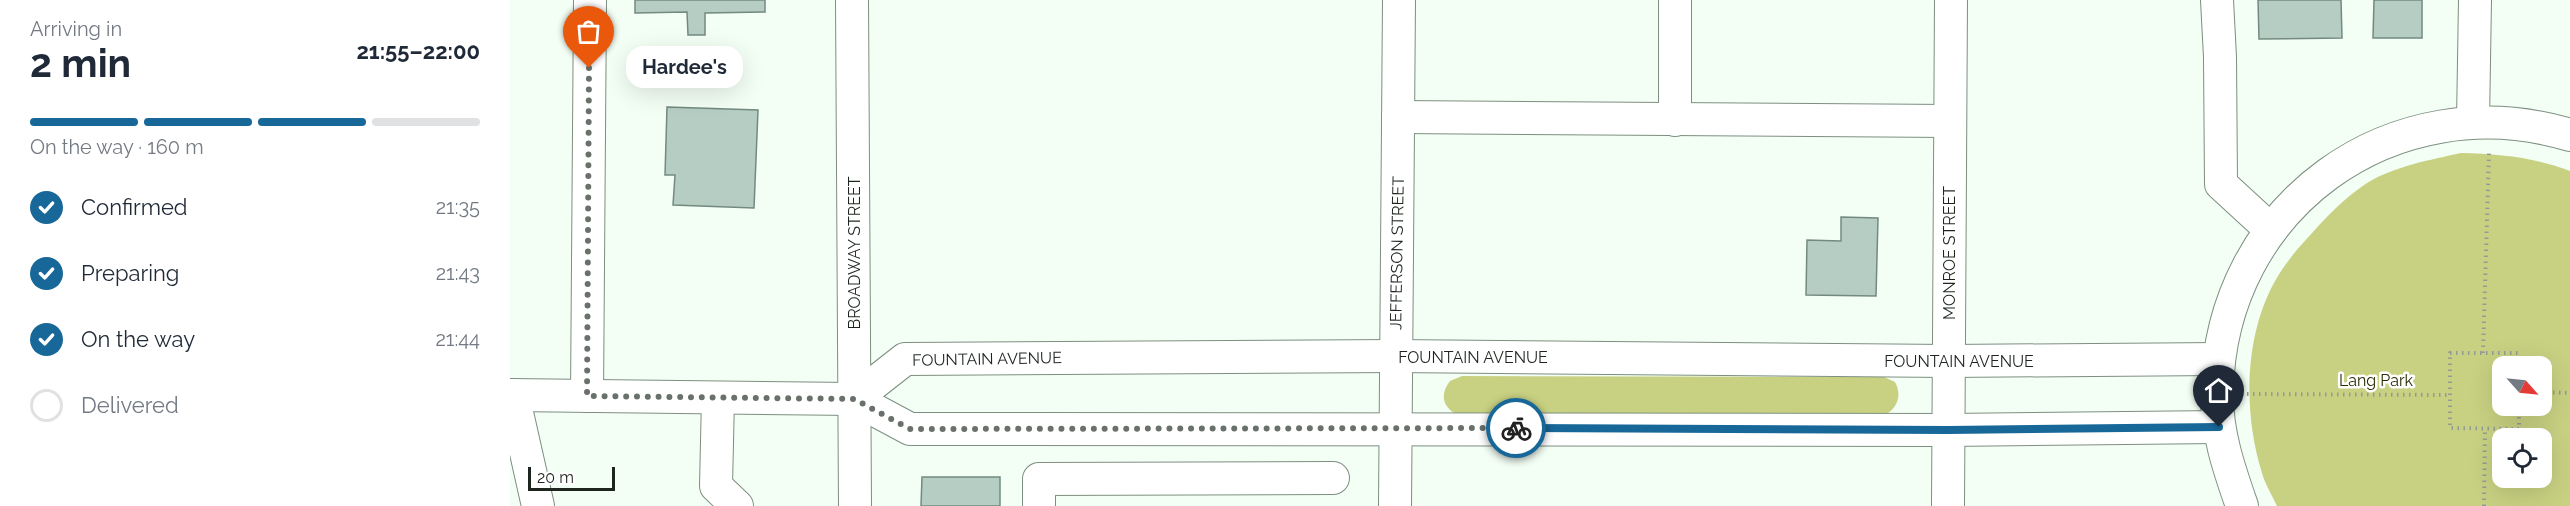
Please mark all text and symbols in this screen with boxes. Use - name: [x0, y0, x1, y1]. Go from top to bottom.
- pin: [563, 6, 614, 68]
- icon: bag: [572, 15, 605, 48]
- text: Arriving in: [30, 17, 122, 41]
- text: 21:55–22:00: [356, 38, 480, 64]
- text: 2 min: [30, 40, 131, 86]
- callout: Hardee's: [625, 47, 742, 89]
- text: Hardee's: [642, 55, 727, 79]
- text: On the way · 160 m: [30, 135, 204, 159]
- street label: BROADWAY STREET: [845, 176, 864, 329]
- street label: JEFFERSON STREET: [1386, 176, 1408, 330]
- street label: MONROE STREET: [1940, 186, 1959, 320]
- icon: check: [30, 191, 63, 224]
- text: Confirmed: [81, 194, 188, 220]
- text: 21:35: [436, 195, 480, 219]
- icon: check: [30, 257, 63, 290]
- text: Preparing: [81, 260, 179, 286]
- text: 21:43: [436, 261, 480, 285]
- icon: check: [30, 323, 63, 356]
- text: On the way: [81, 326, 195, 352]
- text: 21:44: [435, 327, 480, 351]
- street label: FOUNTAIN AVENUE: [912, 348, 1062, 370]
- street label: FOUNTAIN AVENUE: [1398, 348, 1548, 367]
- street label: FOUNTAIN AVENUE: [1884, 352, 2034, 371]
- north arrow: [2492, 356, 2552, 416]
- map controls: [2492, 356, 2552, 488]
- pin: [2193, 365, 2244, 427]
- park label: Lang Park: [2339, 371, 2414, 390]
- icon: home: [2202, 374, 2235, 407]
- text: Delivered: [81, 392, 179, 418]
- courier: [1486, 398, 1546, 458]
- icon: bike: [1500, 412, 1533, 445]
- button: locate: [2492, 428, 2552, 488]
- scale bar: [528, 464, 615, 492]
- text: 20 m: [537, 468, 574, 487]

